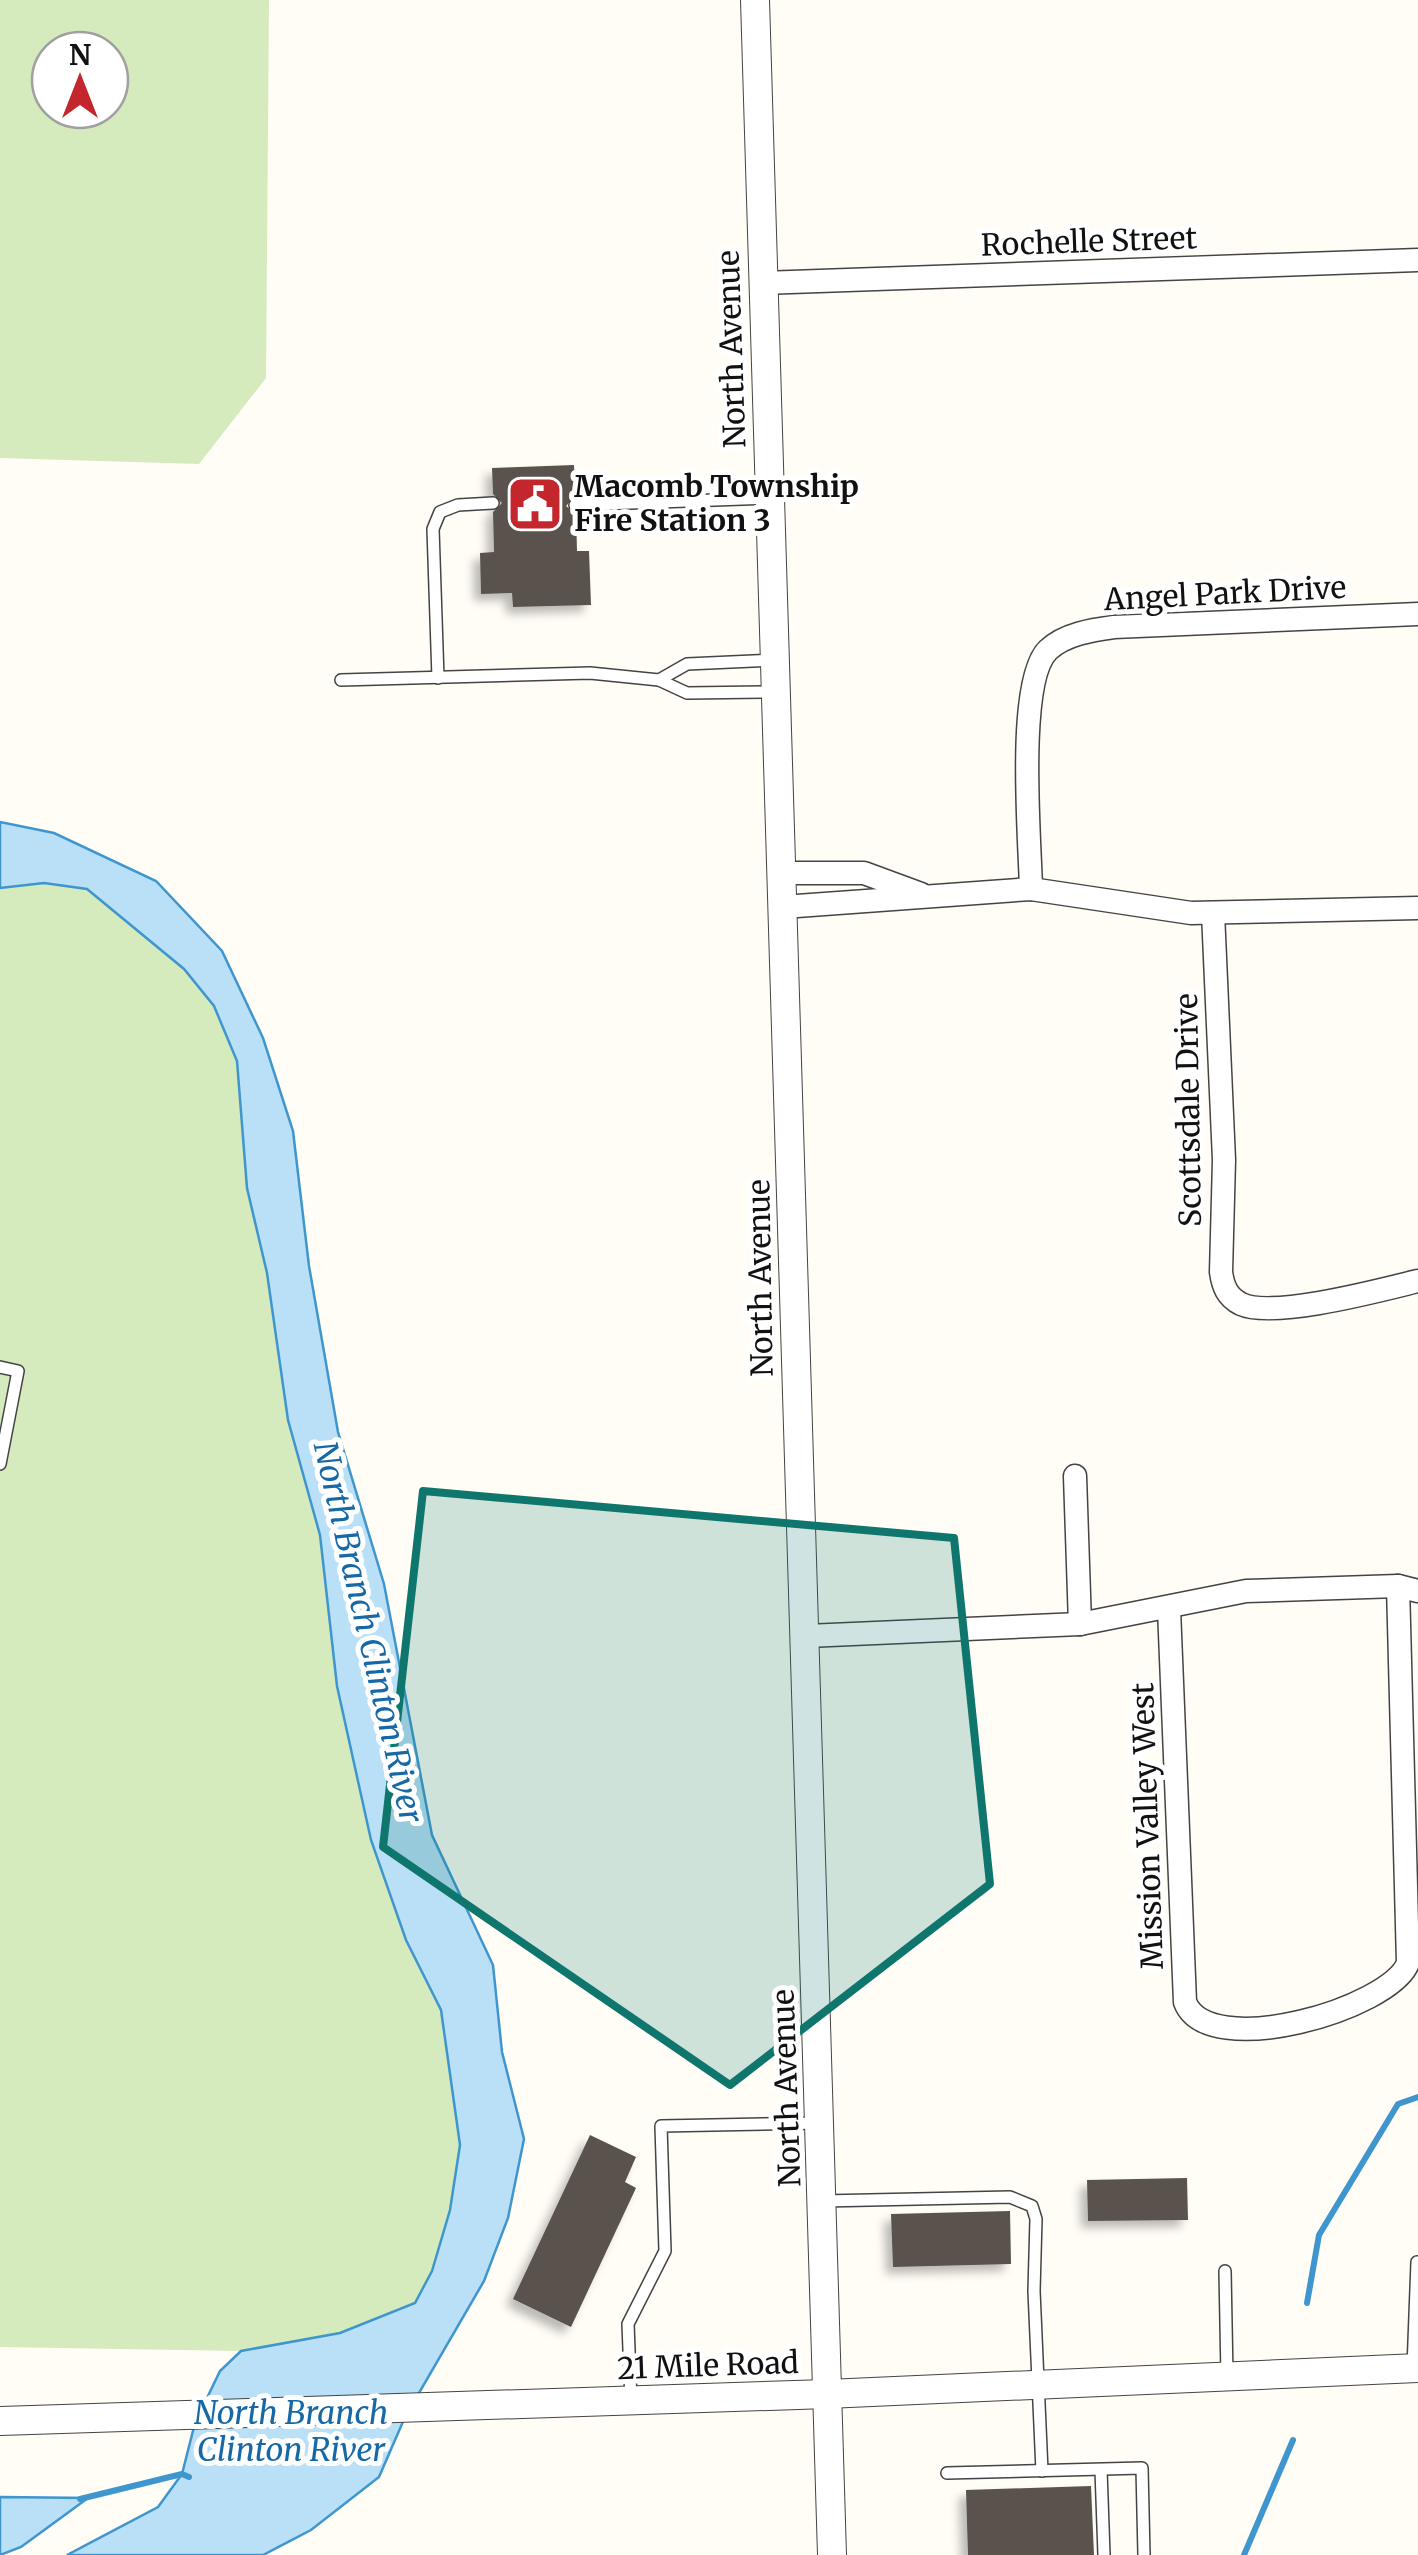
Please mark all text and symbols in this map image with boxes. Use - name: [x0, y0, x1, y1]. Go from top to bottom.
- north arrow: [30, 30, 130, 130]
- text: N: [69, 37, 91, 73]
- street label: Rochelle Street: [980, 218, 1198, 264]
- street label: North Avenue: [709, 250, 753, 448]
- place label: Macomb Township Fire Station 3: [574, 467, 859, 539]
- public building icon: Macomb Township Fire Station 3: [505, 474, 565, 534]
- street label: Angel Park Drive: [1102, 568, 1347, 618]
- street label: Scottsdale Drive: [1167, 993, 1209, 1227]
- street label: North Avenue: [739, 1179, 781, 1377]
- water label: North Branch Clinton River: [305, 1437, 432, 1828]
- street label: Mission Valley West: [1123, 1682, 1171, 1970]
- street label: North Avenue: [764, 1989, 808, 2187]
- street label: 21 Mile Road: [616, 2343, 799, 2387]
- water label: North Branch Clinton River: [194, 2393, 388, 2470]

